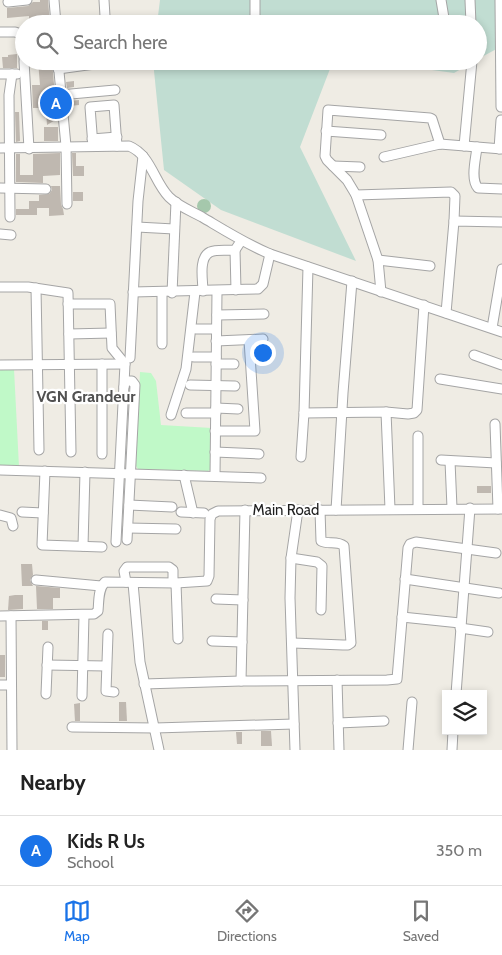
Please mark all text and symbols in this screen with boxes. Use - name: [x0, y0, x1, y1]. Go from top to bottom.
- search box: [15, 15, 487, 70]
- icon: search: [33, 29, 61, 57]
- text: Search here: [73, 31, 167, 54]
- pin: A: [40, 84, 72, 122]
- your location: [250, 340, 276, 366]
- district label: VGN Grandeur: [36, 387, 136, 406]
- street label: Main Road: [253, 501, 319, 519]
- map controls: [442, 690, 487, 735]
- button: layers: [442, 690, 487, 735]
- text: Nearby: [20, 770, 86, 795]
- text: Kids R Us: [67, 830, 145, 853]
- text: A: [31, 841, 41, 860]
- text: 350 m: [436, 841, 482, 860]
- text: School: [67, 853, 114, 872]
- tab: Map: [63, 897, 91, 945]
- tab: Directions: [217, 897, 277, 945]
- tab: Saved: [403, 897, 439, 945]

